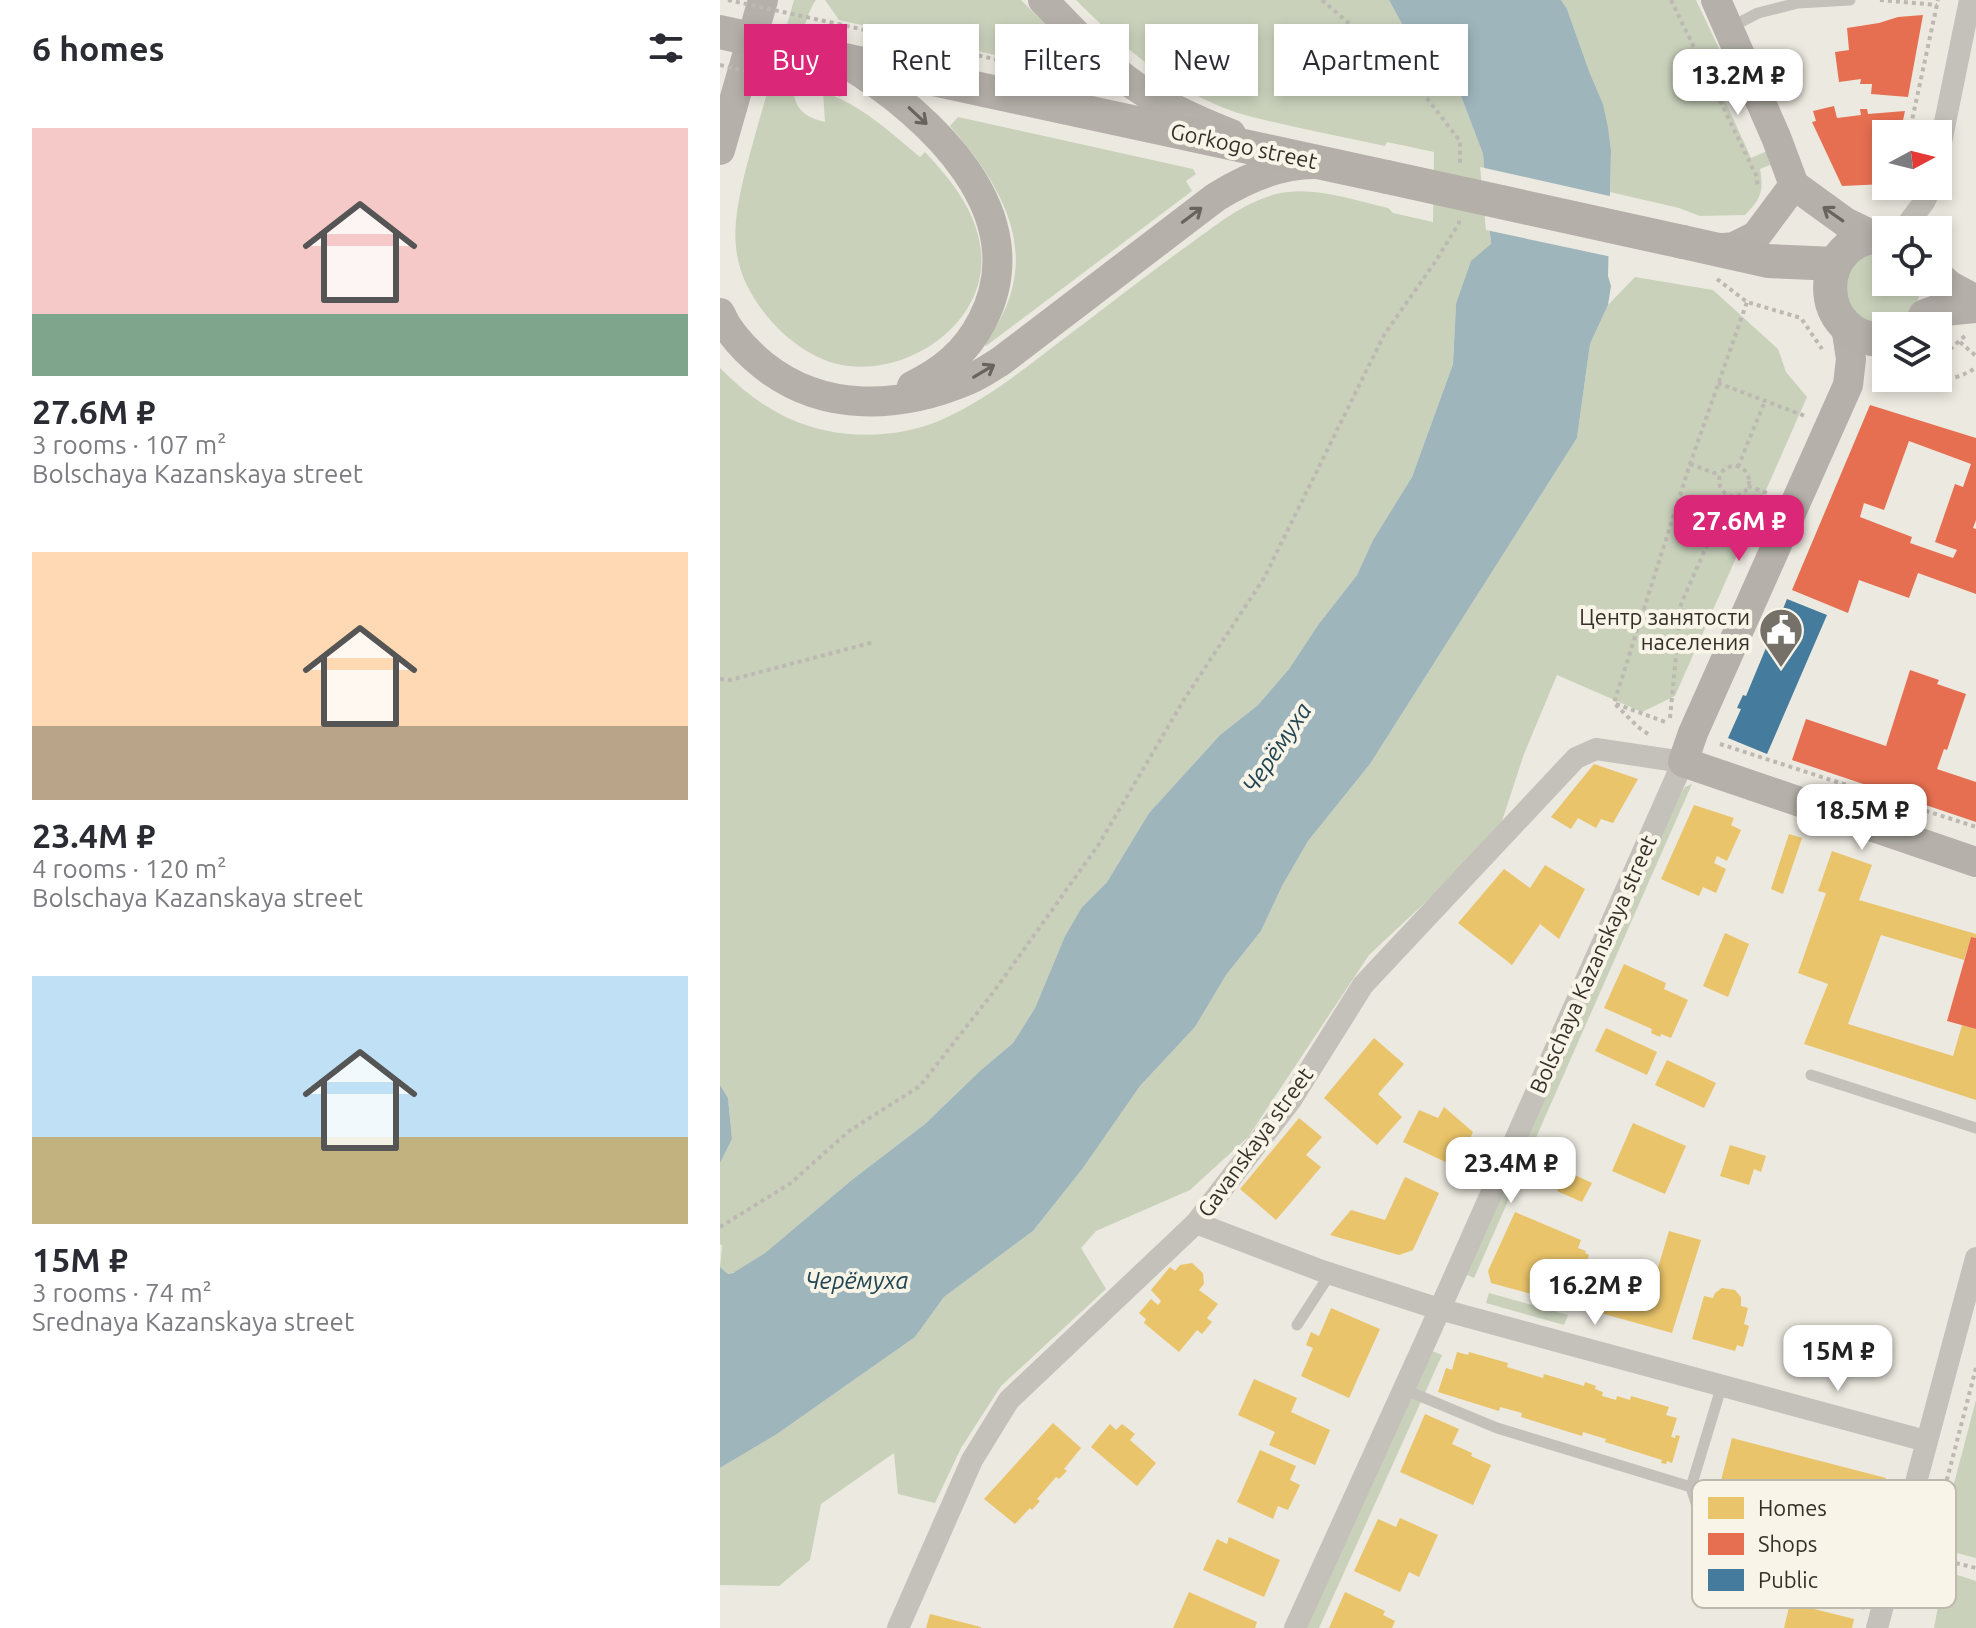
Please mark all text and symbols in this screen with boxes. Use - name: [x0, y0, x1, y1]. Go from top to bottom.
- chip: Buy: [744, 24, 847, 96]
- chip: Rent: [863, 24, 979, 96]
- chip: Filters: [995, 24, 1129, 96]
- chip: New: [1145, 24, 1258, 96]
- chip: Apartment: [1274, 24, 1468, 96]
- icon: filters: [644, 26, 688, 70]
- text: 6 homes: [32, 29, 165, 67]
- pin: 13.2M ₽: [1664, 49, 1812, 117]
- text: 13.2M ₽: [1691, 60, 1785, 89]
- one-way arrow: [908, 107, 928, 126]
- street label: Gorkogo street: [1168, 118, 1320, 173]
- north arrow: [1872, 120, 1952, 200]
- map controls: [1872, 120, 1952, 392]
- icon: home: [288, 180, 432, 324]
- one-way arrow: [1822, 206, 1844, 222]
- one-way arrow: [1181, 207, 1202, 224]
- button: locate: [1872, 216, 1952, 296]
- button: layers: [1872, 312, 1952, 392]
- one-way arrow: [972, 363, 995, 379]
- text: 27.6M ₽: [32, 392, 155, 430]
- text: 3 rooms · 107 m²: [32, 430, 227, 459]
- text: Bolschaya Kazanskaya street: [32, 459, 363, 488]
- pin: 27.6M ₽: [1665, 495, 1813, 563]
- text: 27.6M ₽: [1692, 506, 1786, 535]
- icon: home: [288, 604, 432, 748]
- place label: Центр занятости населения: [1579, 604, 1750, 654]
- public building icon: Центр занятости населения: [1757, 606, 1805, 669]
- water label: Черёмуха: [1237, 698, 1317, 798]
- pin: 18.5M ₽: [1788, 784, 1936, 852]
- text: 18.5M ₽: [1815, 795, 1909, 824]
- text: 23.4M ₽: [32, 816, 155, 854]
- street label: Bolschaya Kazanskaya street: [1524, 830, 1661, 1097]
- text: 4 rooms · 120 m²: [32, 854, 227, 883]
- text: Bolschaya Kazanskaya street: [32, 883, 363, 912]
- icon: home: [288, 1028, 432, 1172]
- street label: Gavanskaya street: [1192, 1062, 1317, 1221]
- pin: 23.4M ₽: [1437, 1137, 1585, 1205]
- text: 23.4M ₽: [1464, 1148, 1558, 1177]
- text: 15M ₽: [32, 1240, 128, 1278]
- pin: 16.2M ₽: [1521, 1259, 1669, 1327]
- water label: Черёмуха: [806, 1267, 908, 1294]
- text: 16.2M ₽: [1548, 1270, 1642, 1299]
- text: 3 rooms · 74 m²: [32, 1278, 212, 1307]
- text: Srednaya Kazanskaya street: [32, 1307, 354, 1336]
- pin: 15M ₽: [1782, 1325, 1894, 1393]
- text: 15M ₽: [1801, 1336, 1875, 1365]
- legend: [1692, 1480, 1956, 1608]
- text: Homes: [1758, 1495, 1827, 1520]
- text: Shops: [1758, 1531, 1817, 1556]
- text: Public: [1758, 1567, 1818, 1592]

